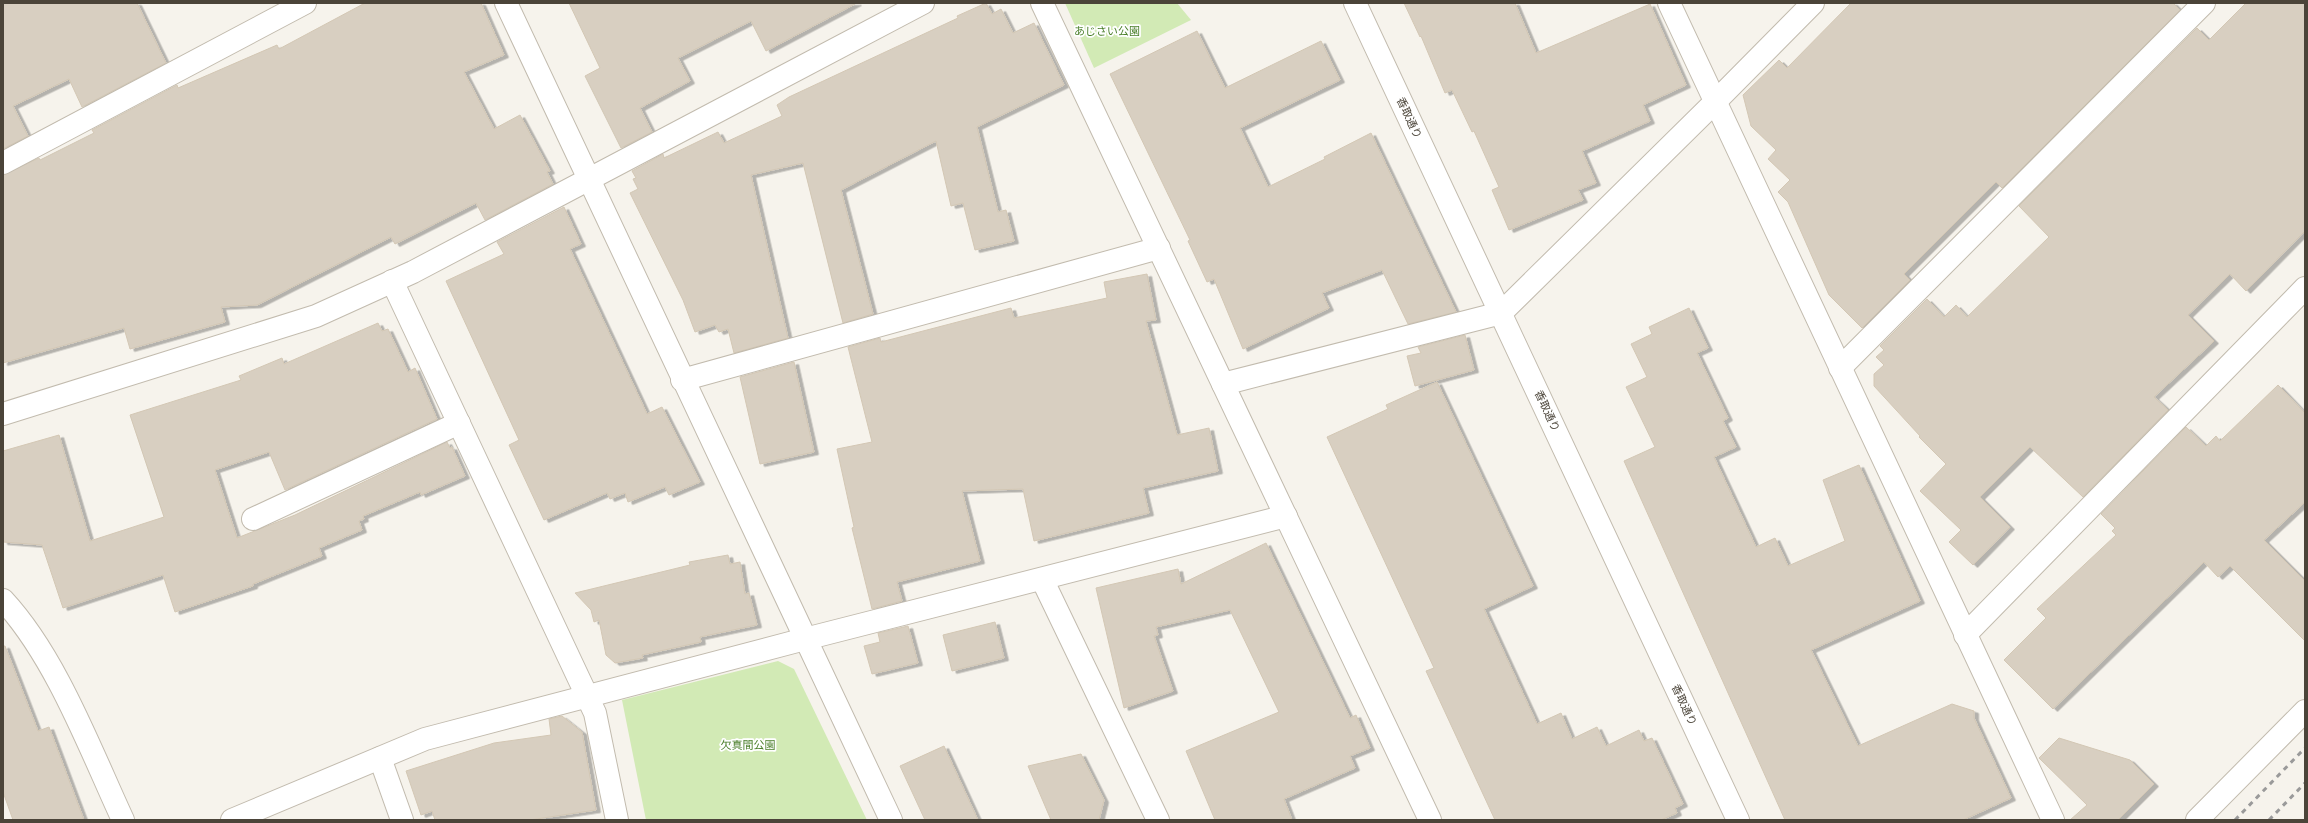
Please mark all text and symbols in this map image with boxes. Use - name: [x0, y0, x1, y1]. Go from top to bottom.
- park label: あじさい公園: [1074, 24, 1140, 39]
- street label: 香取通り: [1393, 95, 1425, 141]
- street label: 香取通り: [1531, 388, 1563, 434]
- street label: 香取通り: [1668, 682, 1700, 728]
- park label: 欠真間公園: [721, 738, 776, 753]

